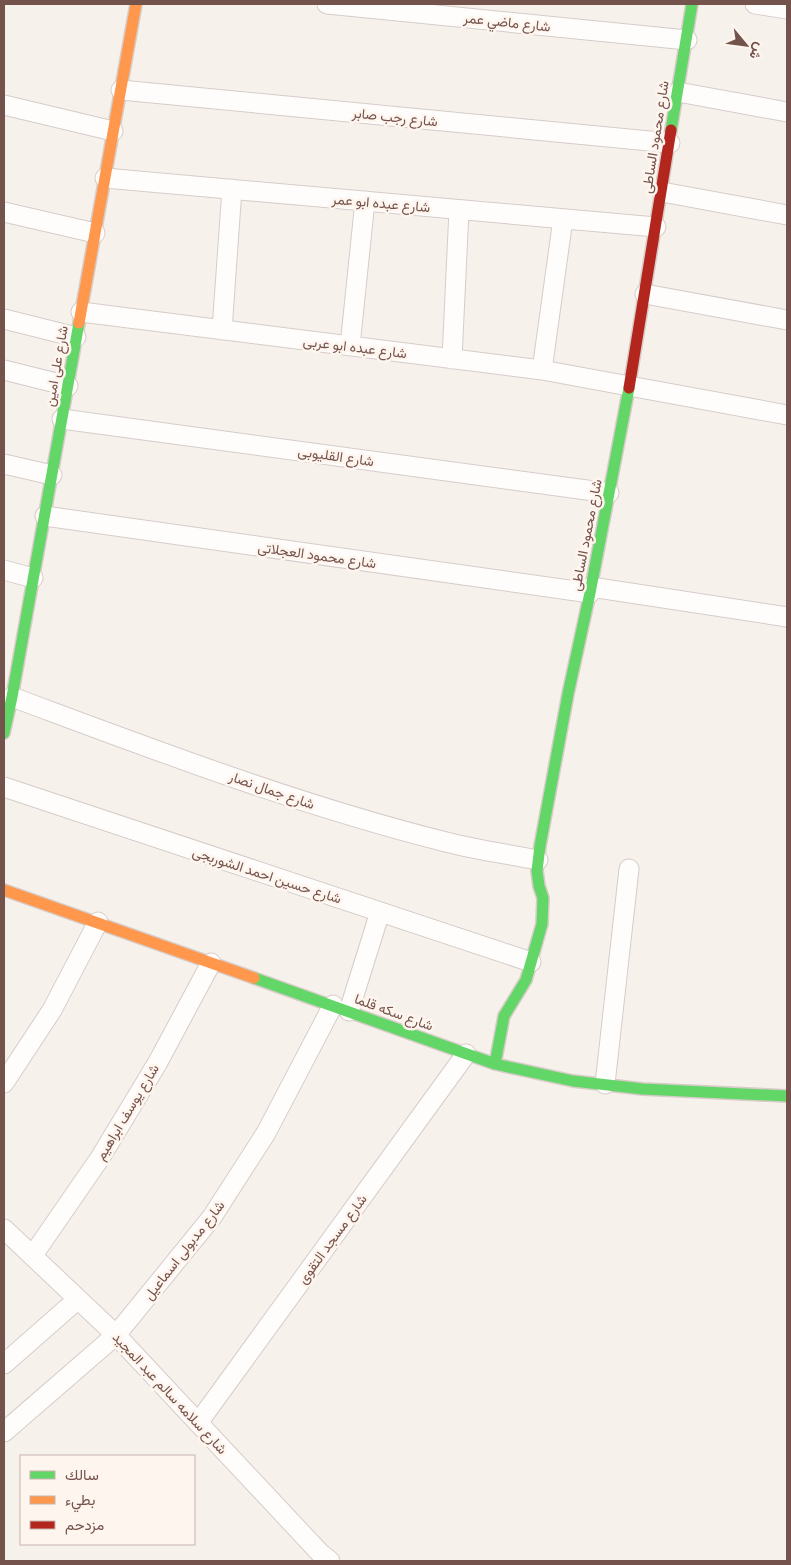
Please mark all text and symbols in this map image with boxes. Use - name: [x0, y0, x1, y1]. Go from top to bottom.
- street label: شارع ماضي عمر: [461, 10, 551, 39]
- north arrow: [721, 20, 771, 70]
- text: ش: [744, 39, 768, 62]
- street label: شارع محمود الساطى: [639, 80, 675, 195]
- street label: شارع رجب صابر: [350, 105, 438, 132]
- street label: شارع عبده ابو عمر: [330, 192, 431, 218]
- street label: شارع على امين: [42, 324, 74, 408]
- street label: شارع عبده ابو عربى: [302, 334, 408, 364]
- street label: شارع القليوبى: [296, 444, 375, 472]
- street label: شارع محمود الساطى: [568, 478, 608, 593]
- street label: شارع محمود العجلاتى: [256, 540, 377, 574]
- street label: شارع جمال نصار: [225, 769, 316, 815]
- street label: شارع حسين احمد الشوربجى: [190, 844, 343, 909]
- street label: شارع سكه قلما: [351, 991, 435, 1036]
- street label: شارع يوسف ابراهيم: [93, 1062, 164, 1164]
- street label: شارع مسجد التقوى: [295, 1192, 372, 1289]
- street label: شارع مدبولى اسماعيل: [141, 1198, 230, 1305]
- street label: شارع سلامه سالم عبد المجيد: [107, 1330, 230, 1459]
- legend: [20, 1455, 195, 1545]
- text: سالك: [65, 1467, 99, 1486]
- text: بطيء: [65, 1492, 95, 1513]
- text: مزدحم: [65, 1517, 104, 1536]

